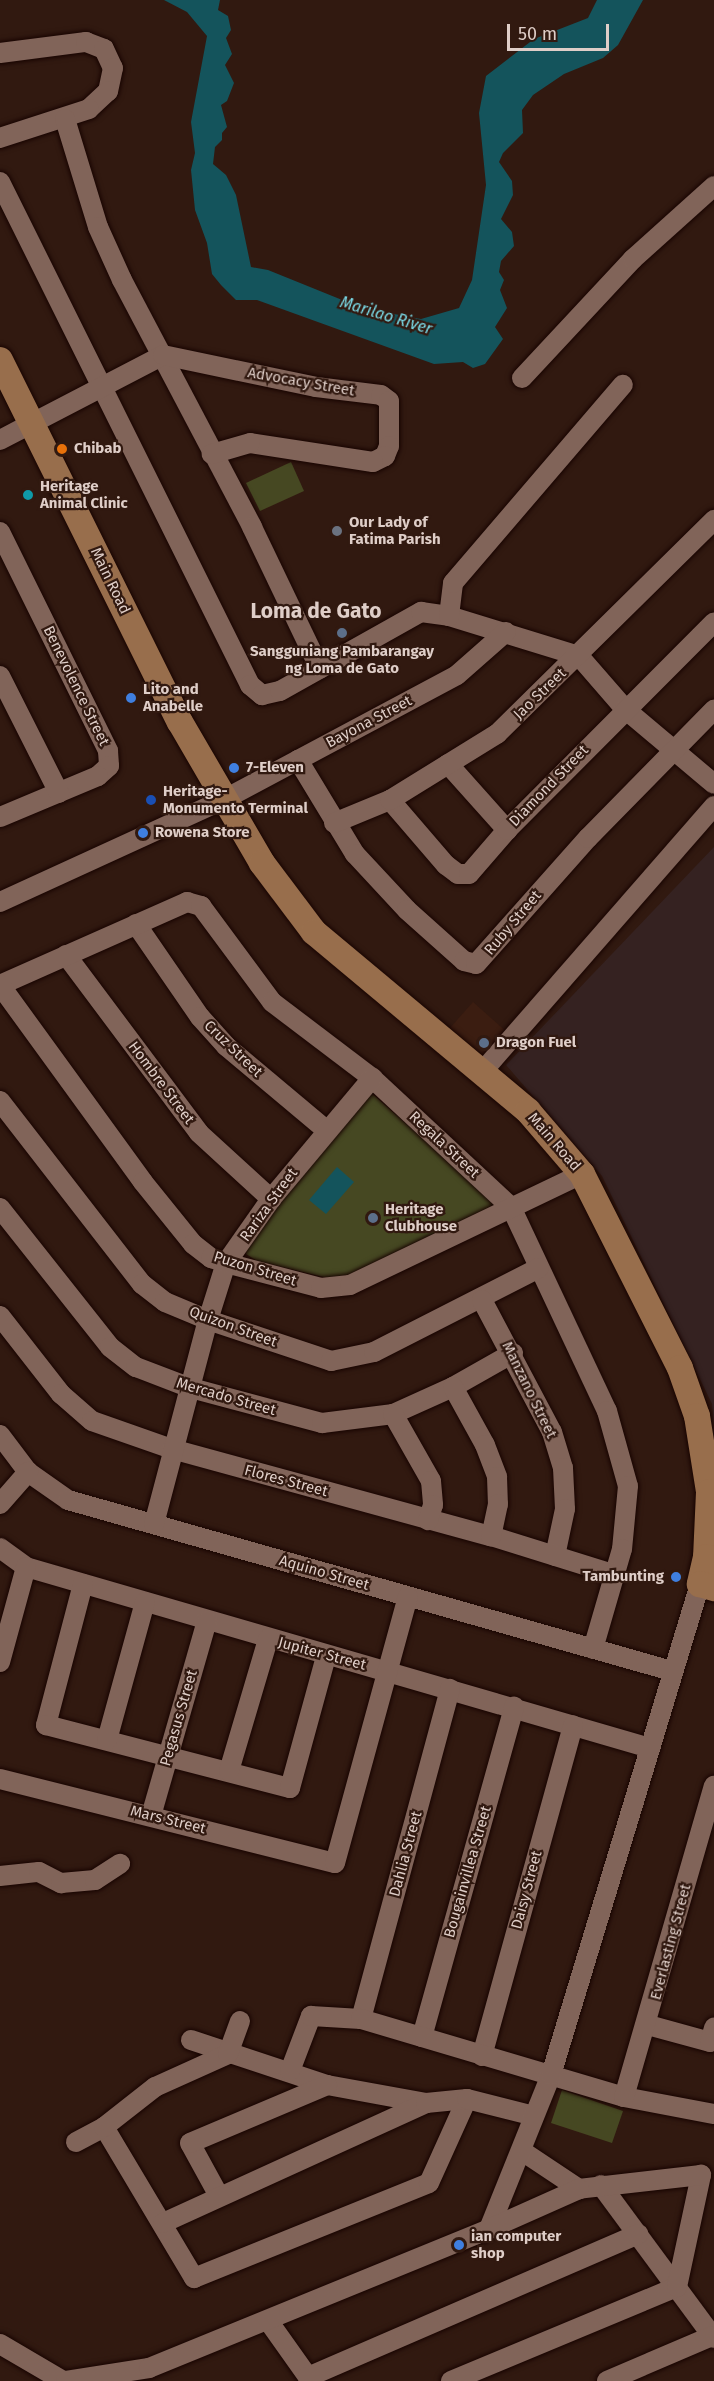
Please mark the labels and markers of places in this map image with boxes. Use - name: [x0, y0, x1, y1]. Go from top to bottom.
- place label: Chibab: [74, 440, 121, 458]
- marker: Chibab: [55, 442, 69, 456]
- place label: Heritage Animal Clinic: [40, 477, 128, 512]
- marker: Heritage Animal Clinic: [21, 488, 35, 502]
- place label: Our Lady of Fatima Parish: [349, 513, 441, 548]
- marker: Our Lady of Fatima Parish: [330, 524, 344, 538]
- marker: Sangguniang Pambarangay ng Loma de Gato: [335, 626, 349, 640]
- place label: Sangguniang Pambarangay ng Loma de Gato: [250, 642, 434, 677]
- place label: Lito and Anabelle: [143, 680, 203, 715]
- marker: Lito and Anabelle: [124, 691, 138, 705]
- place label: 7-Eleven: [246, 759, 304, 777]
- marker: 7-Eleven: [227, 761, 241, 775]
- place label: Heritage- Monumento Terminal: [163, 782, 308, 817]
- marker: Heritage- Monumento Terminal: [144, 793, 158, 807]
- place label: Rowena Store: [155, 824, 249, 842]
- marker: Rowena Store: [136, 826, 150, 840]
- place label: Dragon Fuel: [496, 1034, 576, 1052]
- marker: Dragon Fuel: [477, 1036, 491, 1050]
- place label: Heritage Clubhouse: [385, 1200, 457, 1235]
- marker: Heritage Clubhouse: [366, 1211, 380, 1225]
- place label: Tambunting: [583, 1568, 664, 1586]
- marker: Tambunting: [669, 1570, 683, 1584]
- place label: ian computer shop: [471, 2227, 561, 2262]
- marker: ian computer shop: [452, 2238, 466, 2252]

